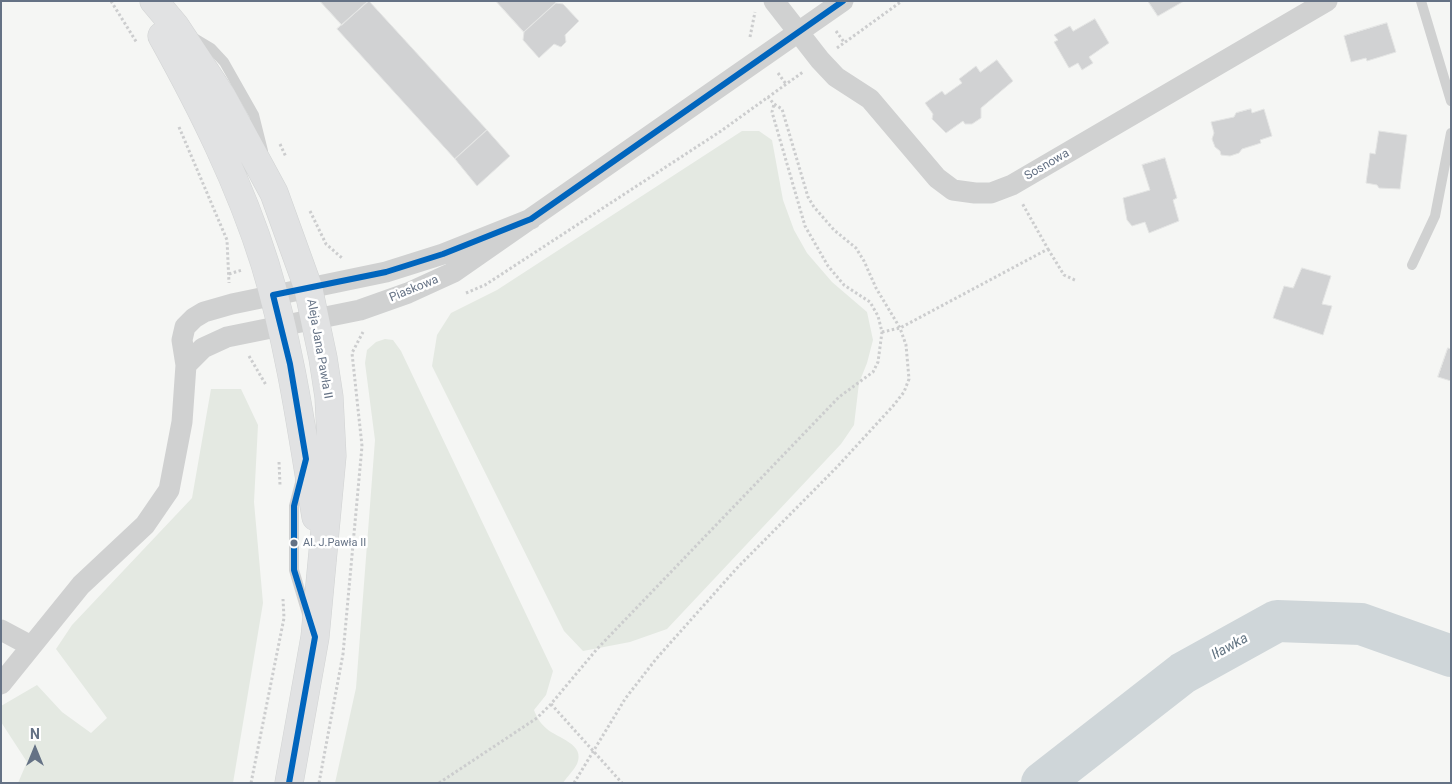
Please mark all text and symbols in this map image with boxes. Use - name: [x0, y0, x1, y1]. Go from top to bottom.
- street label: Sosnowa: [1022, 146, 1072, 184]
- street label: Piaskowa: [387, 273, 441, 305]
- street label: Aleja Jana Pawła II: [303, 298, 335, 400]
- place label: Al. J.Pawła II: [303, 536, 366, 550]
- marker: Al. J.Pawła II: [289, 538, 299, 548]
- water label: Iławka: [1209, 630, 1251, 664]
- north arrow: [10, 724, 60, 774]
- text: N: [30, 726, 40, 742]

